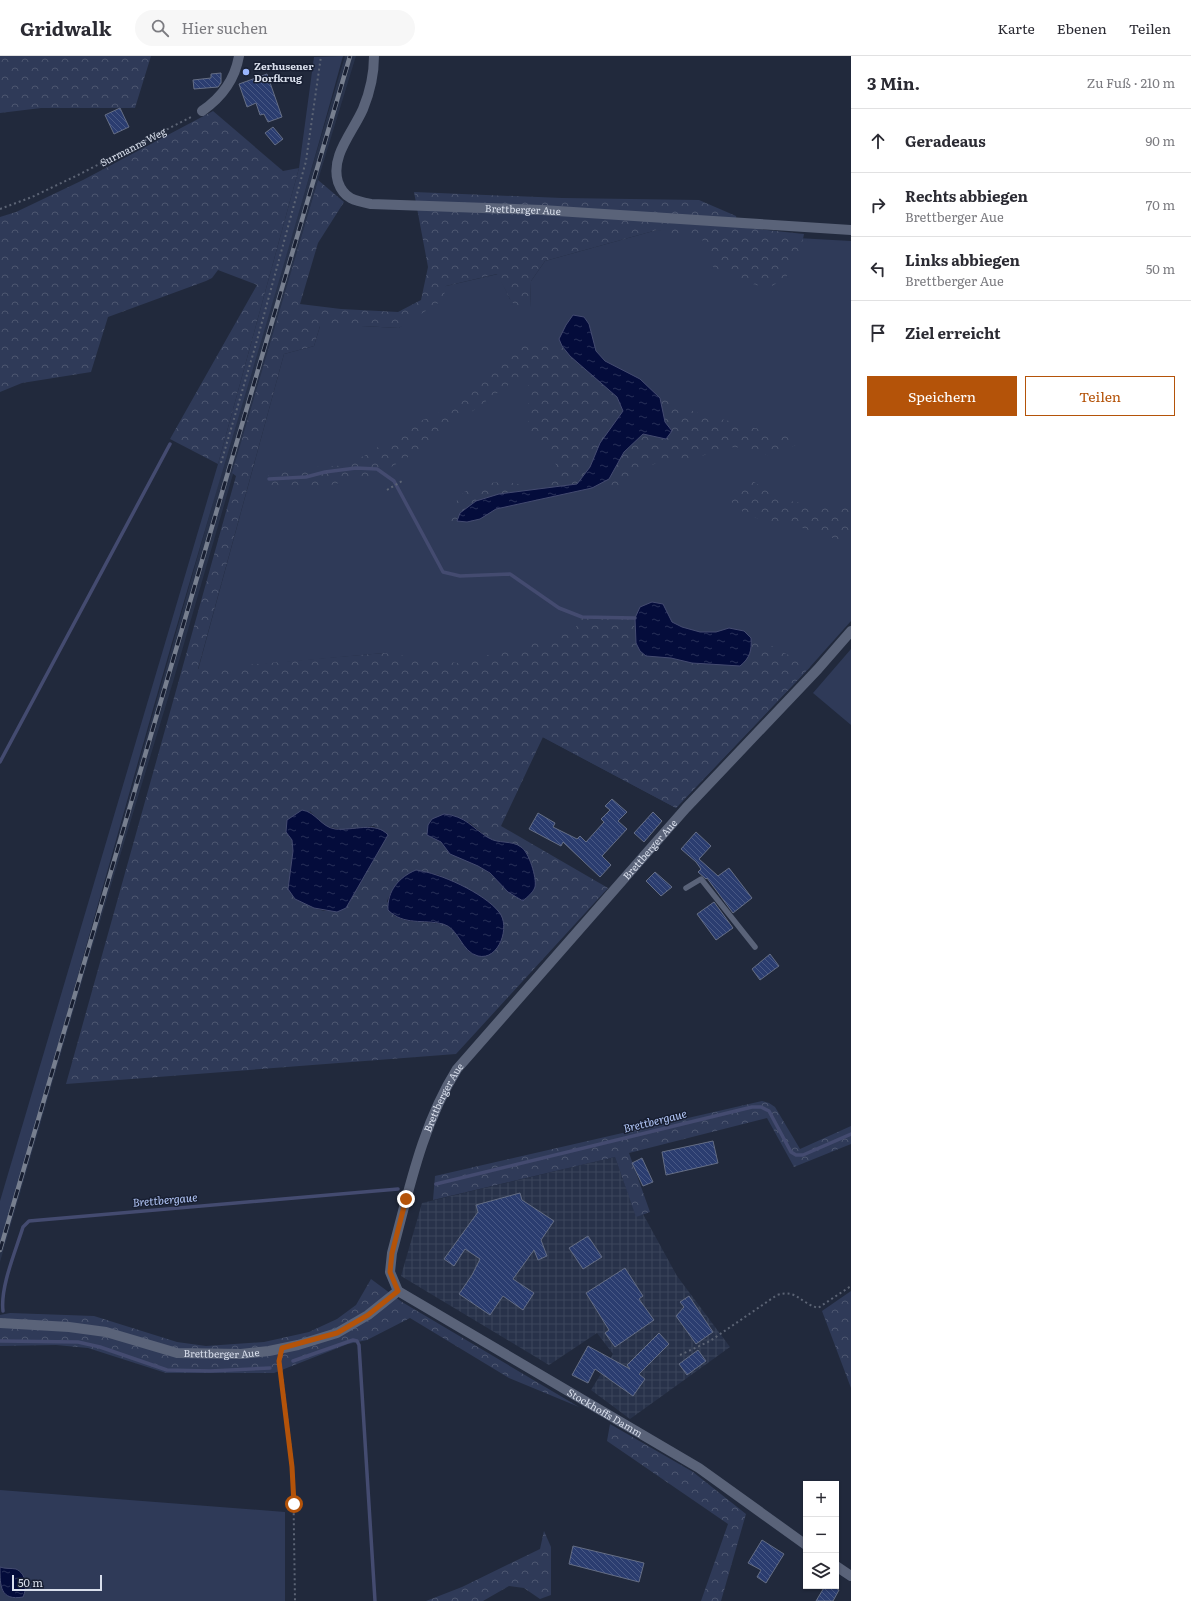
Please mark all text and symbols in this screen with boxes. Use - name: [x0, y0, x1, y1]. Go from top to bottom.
- search box: [135, 10, 415, 46]
- text: Gridwalk: [20, 14, 111, 42]
- text: Hier suchen: [181, 16, 268, 39]
- icon: search: [149, 17, 171, 39]
- text: Karte: [998, 18, 1035, 38]
- text: Ebenen: [1057, 18, 1107, 38]
- text: Teilen: [1129, 18, 1171, 38]
- place label: Zerhusener Dorfkrug: [254, 58, 314, 85]
- marker: Zerhusener Dorfkrug: [241, 67, 251, 77]
- text: 3 Min.: [867, 70, 920, 95]
- text: Zu Fuß · 210 m: [1087, 73, 1175, 92]
- street label: Surmanns Weg: [97, 123, 169, 170]
- text: Geradeaus: [905, 129, 986, 152]
- icon: ahead: [867, 130, 889, 152]
- text: 90 m: [1145, 131, 1175, 150]
- text: Rechts abbiegen: [905, 184, 1028, 207]
- icon: right: [867, 194, 889, 216]
- text: 70 m: [1146, 195, 1175, 214]
- street label: Brettberger Aue: [485, 200, 561, 218]
- text: Brettberger Aue: [905, 207, 1004, 226]
- text: Links abbiegen: [905, 248, 1020, 271]
- icon: left: [867, 258, 889, 280]
- text: 50 m: [1146, 259, 1175, 278]
- text: Brettberger Aue: [905, 271, 1004, 290]
- text: Ziel erreicht: [905, 321, 1000, 344]
- icon: arrive: [867, 322, 889, 344]
- button: Speichern: [867, 376, 1017, 416]
- button: Teilen: [1025, 376, 1175, 416]
- street label: Brettberger Aue: [619, 815, 680, 882]
- street label: Brettberger Aue: [419, 1059, 466, 1134]
- water label: Brettbergaue: [621, 1104, 688, 1136]
- water label: Brettbergaue: [132, 1188, 198, 1210]
- route end: [397, 1190, 415, 1208]
- street label: Brettberger Aue: [183, 1344, 260, 1361]
- street label: Stockhoffs Damm: [565, 1384, 646, 1440]
- map controls: [803, 1481, 839, 1589]
- button: +: [803, 1481, 839, 1517]
- route start: [285, 1495, 303, 1513]
- button: −: [803, 1517, 839, 1553]
- button: layers: [803, 1553, 839, 1589]
- scale bar: [12, 1573, 102, 1592]
- text: 50 m: [18, 1574, 43, 1590]

